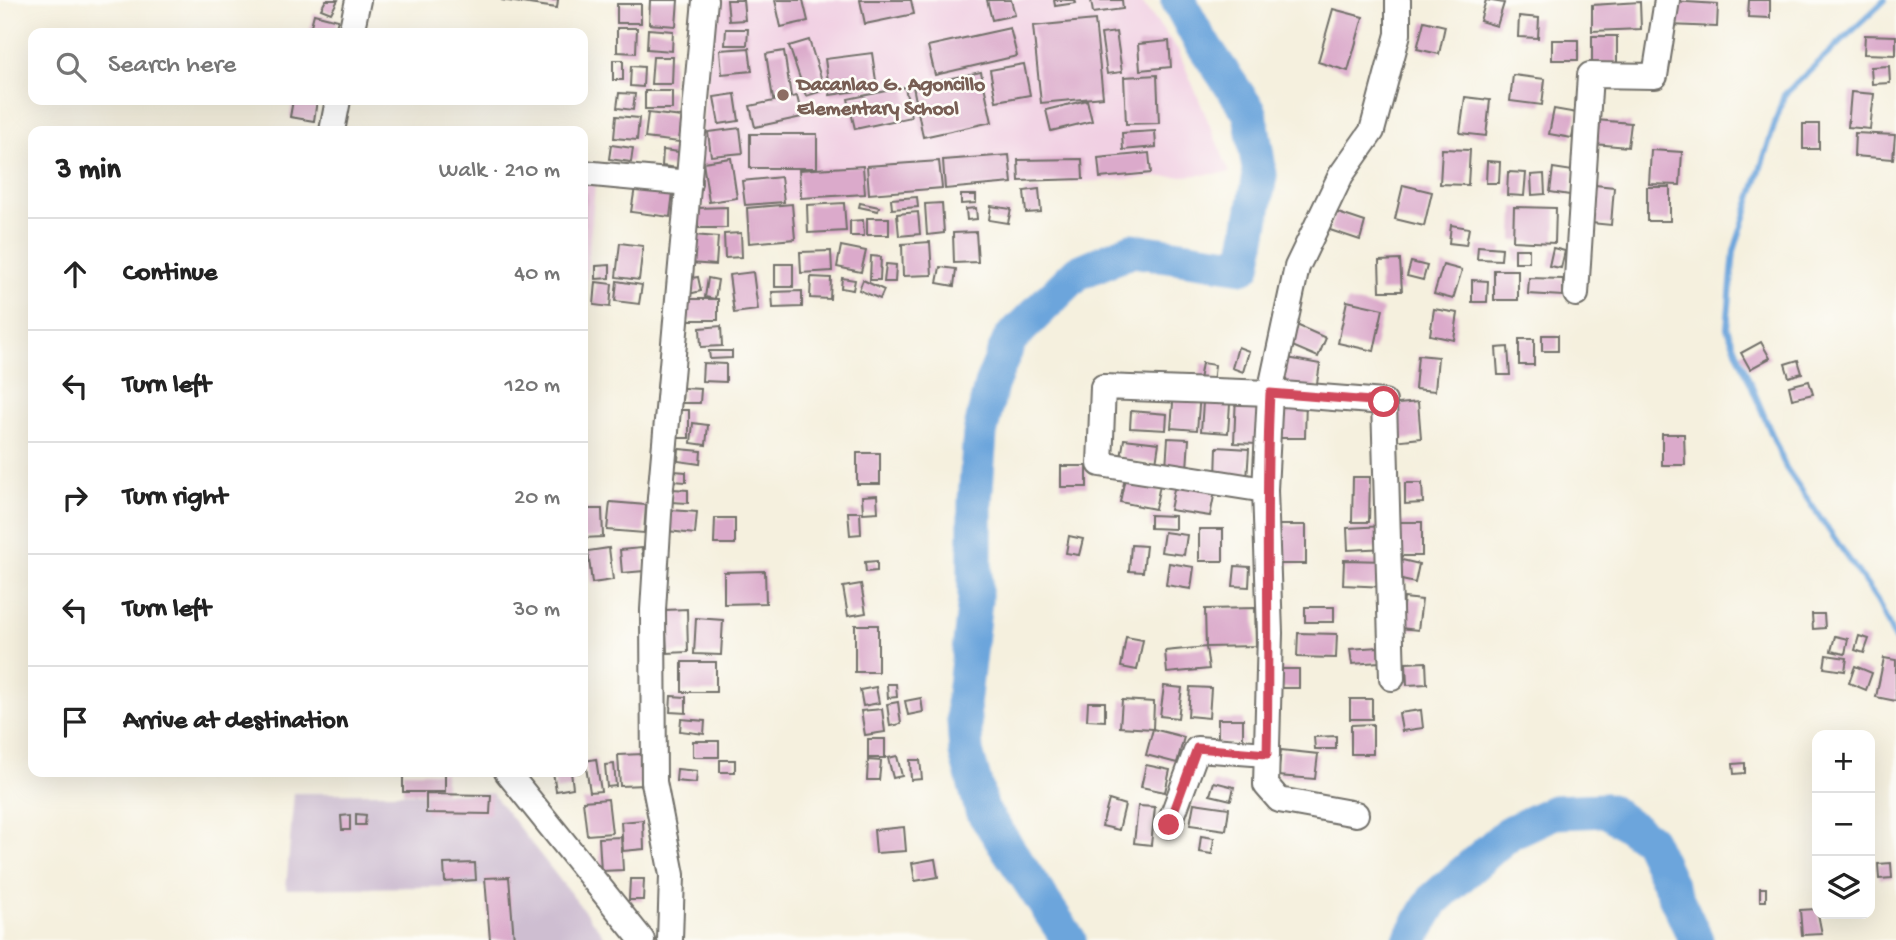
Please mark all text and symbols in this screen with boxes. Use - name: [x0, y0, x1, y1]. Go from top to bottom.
- search box: [28, 28, 588, 105]
- icon: search: [52, 48, 90, 86]
- text: Search here: [108, 51, 236, 82]
- place label: Dacanlao G. Agoncillo Elementary School: [795, 74, 985, 123]
- marker: Dacanlao G. Agoncillo Elementary School: [775, 87, 791, 103]
- text: 3 min: [56, 154, 121, 189]
- text: Walk · 210 m: [439, 158, 560, 185]
- icon: ahead: [56, 255, 94, 293]
- text: Continue: [123, 259, 217, 290]
- text: 40 m: [514, 261, 560, 288]
- icon: left: [56, 367, 94, 405]
- text: Turn left: [123, 371, 211, 402]
- text: 120 m: [505, 373, 560, 400]
- route start: [1368, 386, 1399, 417]
- icon: right: [56, 479, 94, 517]
- text: Turn right: [123, 483, 227, 514]
- text: 20 m: [514, 485, 560, 512]
- icon: left: [56, 591, 94, 629]
- text: Turn left: [123, 595, 211, 626]
- text: 30 m: [513, 597, 560, 624]
- icon: arrive: [56, 703, 94, 741]
- text: Arrive at destination: [123, 707, 348, 738]
- map controls: [1812, 730, 1875, 919]
- button: +: [1812, 730, 1875, 793]
- button: −: [1812, 793, 1875, 856]
- route end: [1153, 809, 1184, 840]
- button: layers: [1812, 856, 1875, 919]

